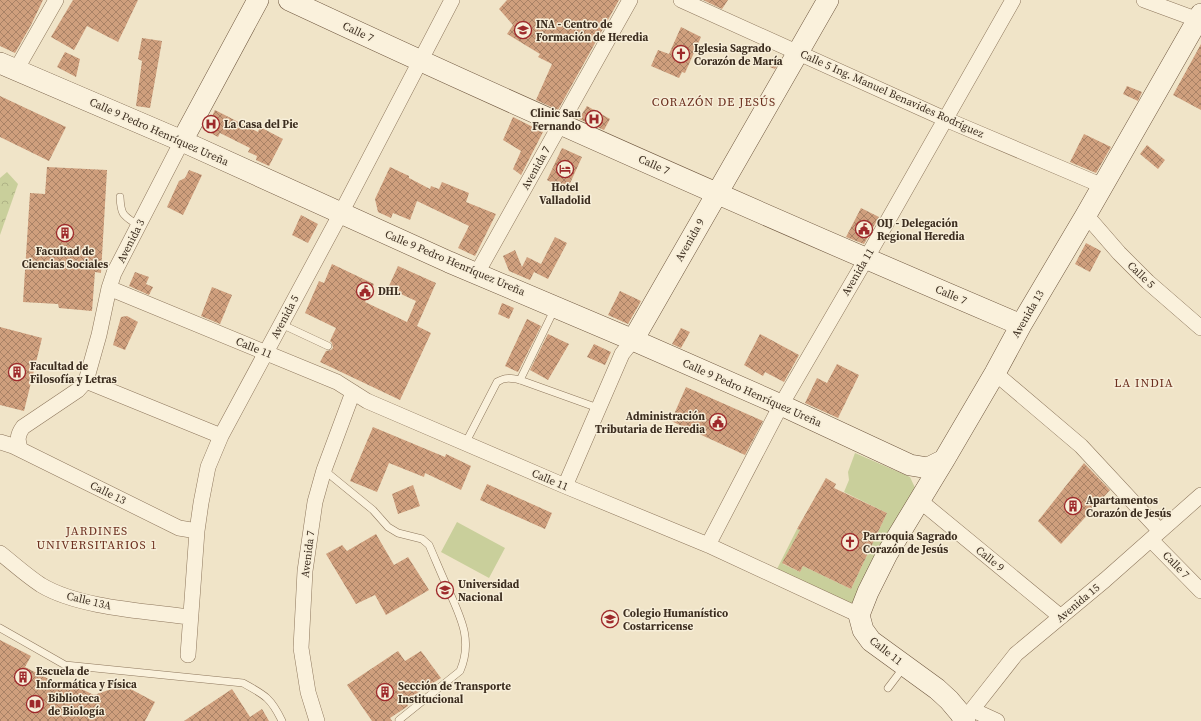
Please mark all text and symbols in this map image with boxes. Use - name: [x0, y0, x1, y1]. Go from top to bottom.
- place label: INA - Centro de Formación de Heredia: [536, 17, 648, 45]
- street label: Calle 7: [340, 18, 376, 46]
- school or university icon: INA - Centro de Formación de Heredia: [513, 20, 533, 40]
- place label: Iglesia Sagrado Corazón de María: [694, 41, 783, 69]
- church icon: Iglesia Sagrado Corazón de María: [671, 44, 691, 64]
- street label: Calle 5 Ing. Manuel Benavides Rodríguez: [798, 47, 986, 141]
- street label: Calle 9 Pedro Henríquez Ureña: [87, 94, 231, 170]
- district label: CORAZÓN DE JESÚS: [652, 94, 776, 110]
- place label: Clinic San Fernando: [530, 106, 581, 134]
- hospital icon: Clinic San Fernando: [584, 109, 604, 129]
- hospital icon: La Casa del Pie: [201, 114, 221, 134]
- place label: La Casa del Pie: [224, 117, 299, 132]
- street label: Avenida 7: [518, 143, 554, 192]
- street label: Calle 7: [636, 151, 672, 179]
- hotel icon: Hotel Valladolid: [555, 159, 575, 179]
- place label: Hotel Valladolid: [539, 180, 591, 208]
- street label: Avenida 3: [114, 216, 149, 265]
- street label: Avenida 9: [672, 216, 708, 264]
- place label: OIJ - Delegación Regional Heredia: [877, 216, 965, 244]
- public building icon: OIJ - Delegación Regional Heredia: [854, 219, 874, 239]
- building icon: Facultad de Ciencias Sociales: [55, 223, 75, 243]
- street label: Calle 9 Pedro Henríquez Ureña: [383, 227, 528, 300]
- place label: Facultad de Ciencias Sociales: [22, 244, 108, 272]
- street label: Avenida 11: [838, 245, 878, 299]
- street label: Calle 5: [1124, 258, 1158, 292]
- public building icon: DHL: [355, 281, 375, 301]
- street label: Calle 7: [933, 282, 969, 308]
- place label: DHL: [378, 284, 401, 299]
- street label: Avenida 13: [1008, 287, 1048, 341]
- street label: Avenida 5: [267, 292, 303, 341]
- street label: Calle 11: [233, 334, 275, 362]
- street label: Calle 9 Pedro Henríquez Ureña: [680, 355, 824, 431]
- place label: Facultad de Filosofía y Letras: [30, 359, 117, 387]
- building icon: Facultad de Filosofía y Letras: [7, 362, 27, 382]
- district label: LA INDIA: [1114, 375, 1174, 391]
- place label: Administración Tributaria de Heredia: [595, 409, 705, 437]
- public building icon: Administración Tributaria de Heredia: [708, 412, 728, 432]
- street label: Calle 11: [529, 466, 571, 494]
- street label: Calle 13: [88, 478, 129, 508]
- place label: Apartamentos Corazón de Jesús: [1086, 493, 1171, 521]
- building icon: Apartamentos Corazón de Jesús: [1063, 496, 1083, 516]
- district label: JARDINES UNIVERSITARIOS 1: [36, 523, 158, 553]
- street label: Avenida 7: [298, 529, 318, 578]
- place label: Parroquia Sagrado Corazón de Jesús: [863, 529, 958, 557]
- church icon: Parroquia Sagrado Corazón de Jesús: [840, 532, 860, 552]
- street label: Calle 9: [973, 543, 1007, 575]
- street label: Calle 7: [1159, 548, 1193, 582]
- place label: Universidad Nacional: [458, 577, 520, 605]
- school or university icon: Universidad Nacional: [435, 580, 455, 600]
- street label: Avenida 15: [1053, 580, 1103, 626]
- street label: Calle 13A: [65, 589, 114, 614]
- place label: Colegio Humanístico Costarricense: [623, 606, 728, 634]
- school or university icon: Colegio Humanístico Costarricense: [600, 609, 620, 629]
- street label: Calle 11: [866, 633, 906, 669]
- place label: Escuela de Informática y Física: [36, 664, 137, 692]
- building icon: Escuela de Informática y Física: [13, 667, 33, 687]
- place label: Sección de Transporte Institucional: [398, 679, 511, 707]
- building icon: Sección de Transporte Institucional: [375, 682, 395, 702]
- place label: Biblioteca de Biología: [48, 691, 105, 719]
- library icon: Biblioteca de Biología: [25, 694, 45, 714]

